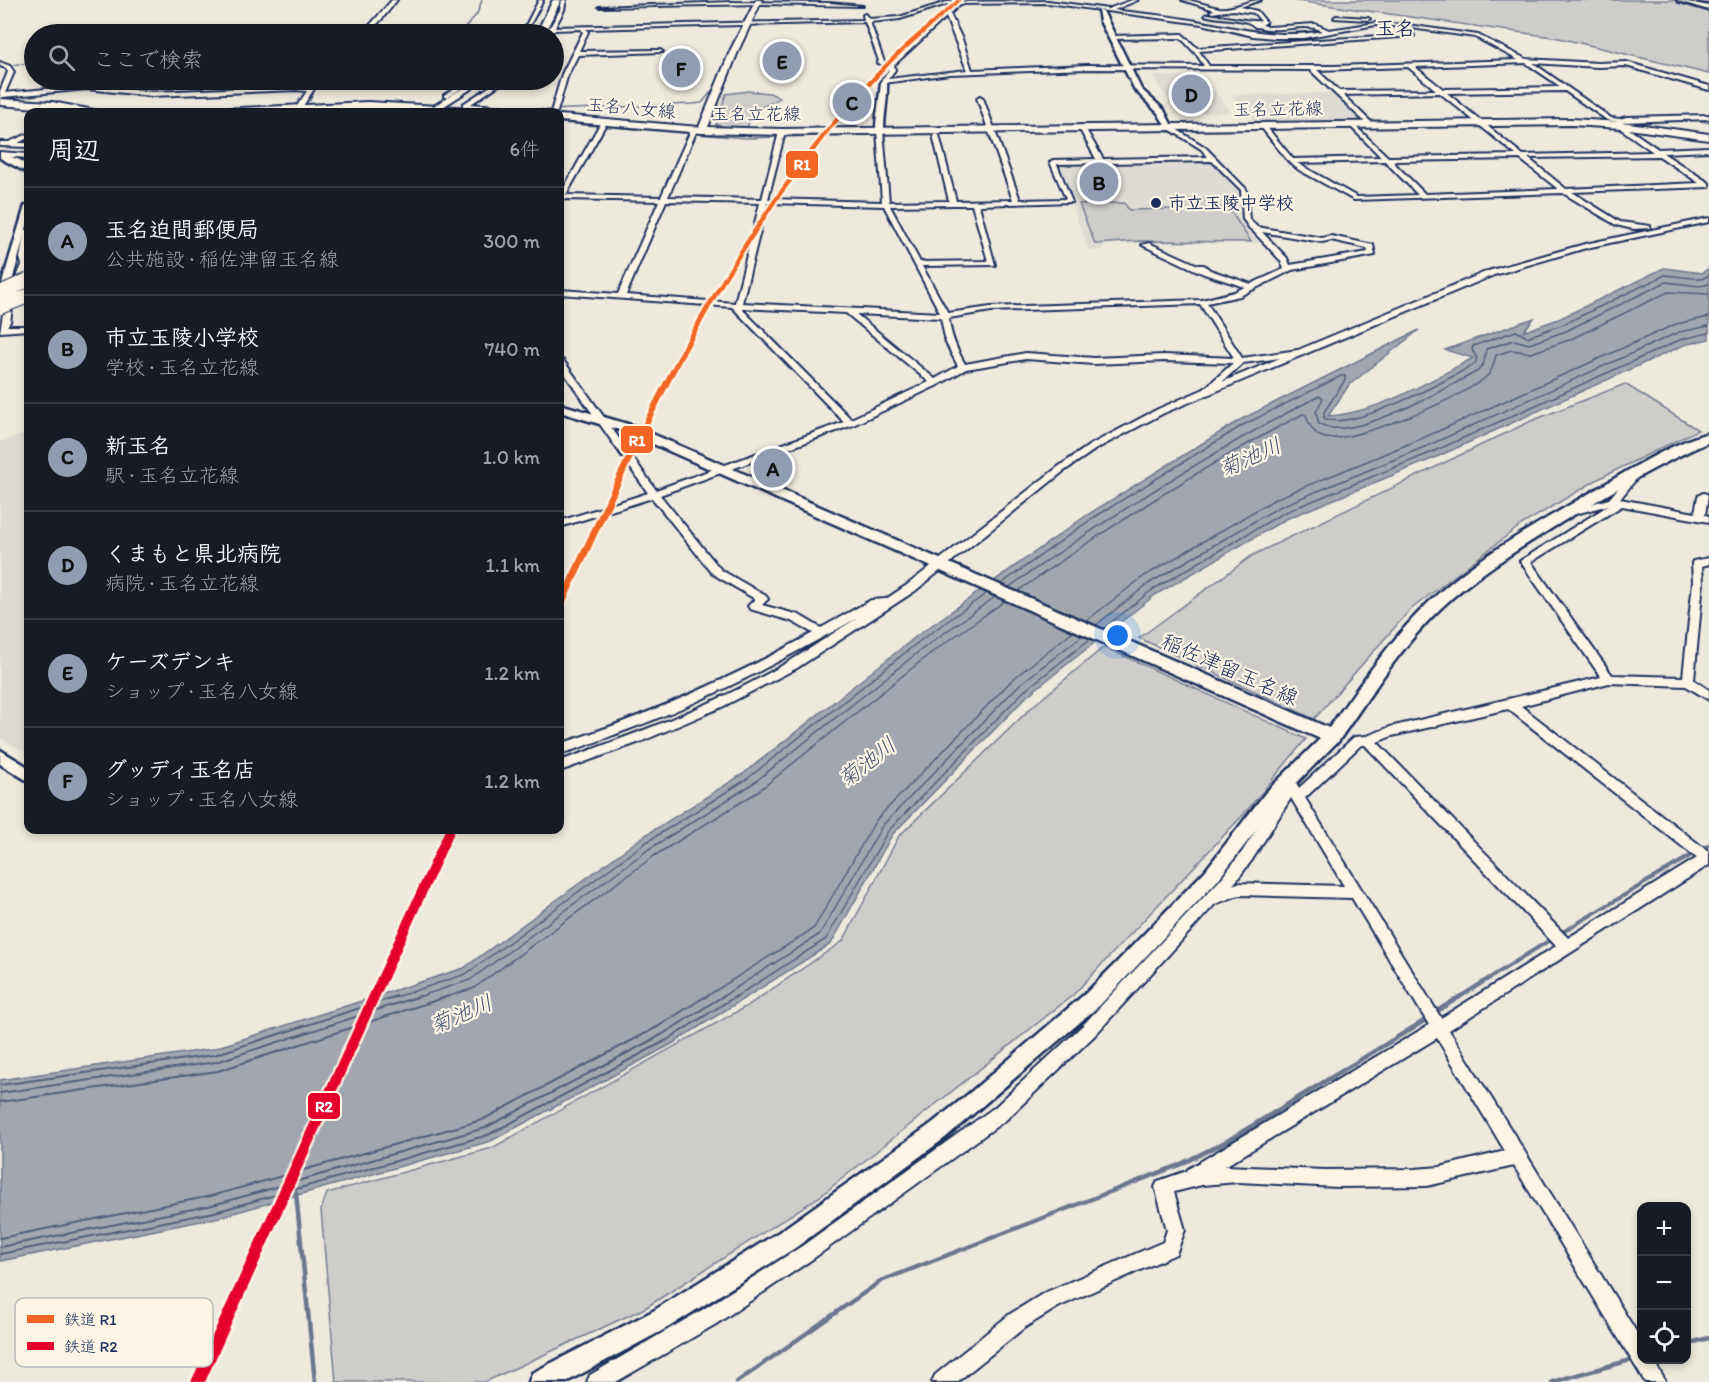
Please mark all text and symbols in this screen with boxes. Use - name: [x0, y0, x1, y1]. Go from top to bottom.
- district label: 玉名: [1375, 16, 1415, 40]
- search box: [24, 24, 564, 90]
- pin: E: [762, 38, 802, 84]
- icon: search: [45, 41, 78, 74]
- text: ここで検索: [93, 46, 203, 73]
- pin: F: [662, 46, 700, 90]
- pin: D: [1172, 72, 1210, 116]
- pin: C: [832, 80, 872, 124]
- street label: 玉名八女線: [585, 93, 677, 123]
- street label: 玉名立花線: [1233, 97, 1323, 121]
- street label: 玉名立花線: [711, 103, 801, 125]
- text: 周辺: [48, 134, 100, 166]
- text: 6件: [509, 137, 540, 161]
- line badge: R1: [785, 150, 819, 179]
- text: R1: [793, 155, 811, 174]
- pin: B: [1080, 160, 1118, 204]
- place label: 市立玉陵中学校: [1168, 192, 1294, 214]
- marker: 市立玉陵中学校: [1149, 196, 1163, 210]
- text: 玉名迫間郵便局: [105, 216, 259, 243]
- text: A: [61, 229, 74, 253]
- text: 300 m: [483, 229, 540, 253]
- text: 公共施設 · 稲佐津留玉名線: [105, 247, 339, 271]
- text: 市立玉陵小学校: [105, 324, 259, 351]
- text: B: [61, 337, 74, 361]
- text: 740 m: [484, 337, 540, 361]
- text: 学校 · 玉名立花線: [105, 355, 259, 379]
- line badge: R1: [620, 425, 654, 454]
- text: R1: [628, 431, 646, 450]
- water label: 菊池川: [1214, 431, 1286, 483]
- text: 新玉名: [105, 432, 171, 459]
- text: C: [61, 445, 74, 469]
- text: 1.0 km: [483, 445, 540, 469]
- pin: A: [754, 446, 792, 490]
- text: 駅 · 玉名立花線: [105, 463, 239, 487]
- text: くまもと県北病院: [105, 540, 281, 567]
- text: D: [61, 553, 74, 577]
- text: 1.1 km: [486, 553, 540, 577]
- text: 病院 · 玉名立花線: [105, 571, 259, 595]
- your location: [1103, 621, 1132, 650]
- street label: 稲佐津留玉名線: [1158, 628, 1302, 710]
- text: ケーズデンキ: [105, 648, 235, 675]
- text: E: [62, 661, 73, 685]
- text: 1.2 km: [484, 661, 540, 685]
- text: ショップ · 玉名八女線: [105, 679, 298, 703]
- water label: 菊池川: [833, 731, 901, 793]
- text: グッディ玉名店: [105, 756, 255, 783]
- text: F: [62, 769, 73, 793]
- text: 1.2 km: [484, 769, 540, 793]
- text: ショップ · 玉名八女線: [105, 787, 298, 811]
- water label: 菊池川: [425, 989, 497, 1039]
- line badge: R2: [307, 1092, 341, 1120]
- text: R2: [315, 1097, 334, 1116]
- map controls: [1637, 1202, 1691, 1364]
- button: +: [1637, 1202, 1691, 1256]
- button: −: [1637, 1256, 1691, 1310]
- legend: [15, 1298, 213, 1367]
- text: 鉄道 R1: [64, 1310, 117, 1329]
- button: locate: [1637, 1310, 1691, 1364]
- text: 鉄道 R2: [64, 1337, 118, 1356]

